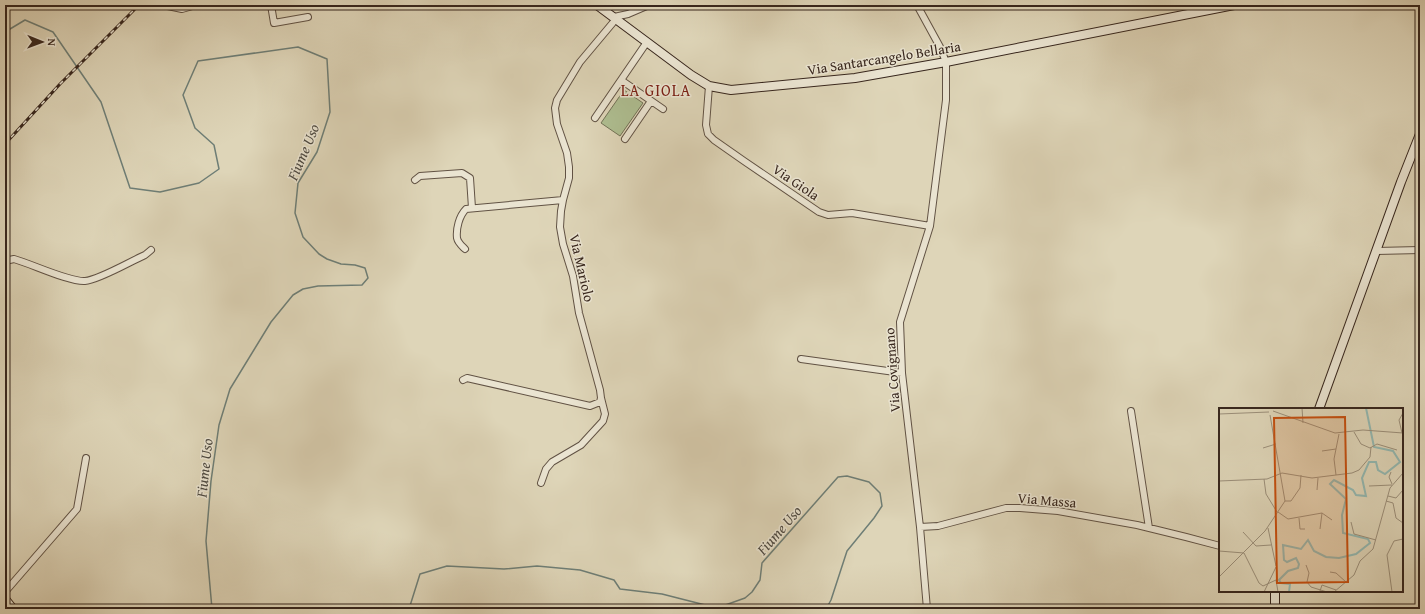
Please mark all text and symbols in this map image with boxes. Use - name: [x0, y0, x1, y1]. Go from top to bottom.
- north arrow: [22, 22, 62, 62]
- street label: Via Santarcangelo Bellaria: [806, 36, 962, 80]
- text: N: [44, 38, 60, 47]
- district label: LA GIOLA: [621, 78, 691, 102]
- water label: Fiume Uso: [281, 120, 324, 184]
- street label: Via Giola: [769, 159, 824, 205]
- street label: Via Mariolo: [565, 232, 599, 304]
- street label: Via Covignano: [879, 327, 905, 413]
- inset map: [1219, 408, 1403, 592]
- water label: Fiume Uso: [190, 437, 218, 500]
- street label: Via Massa: [1017, 487, 1077, 513]
- water label: Fiume Uso: [751, 500, 807, 560]

